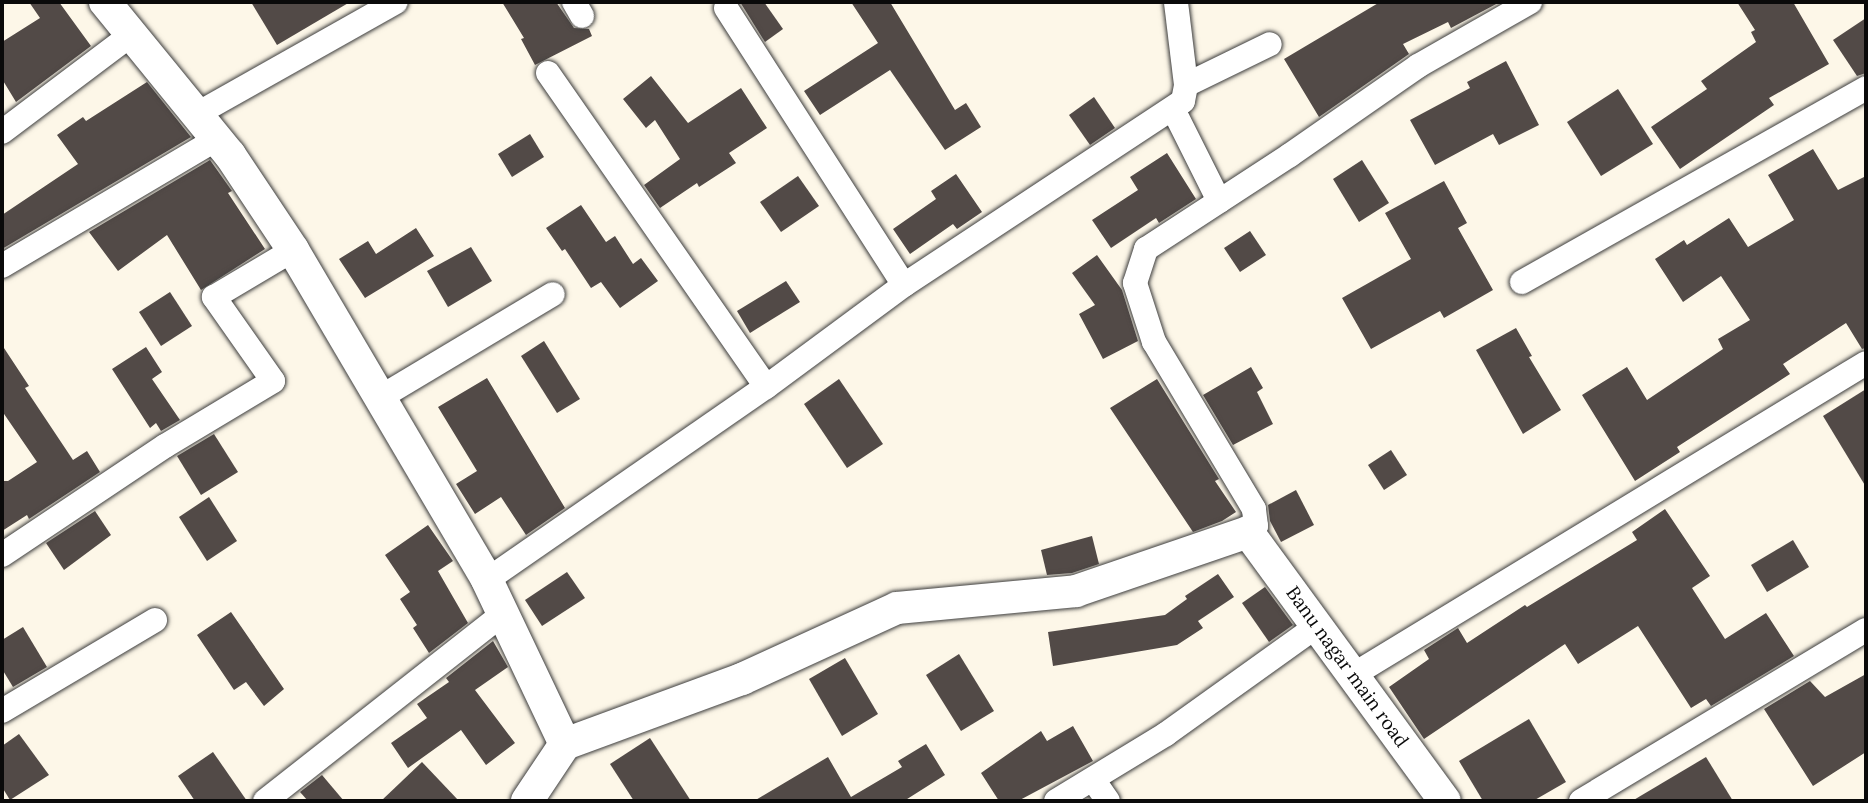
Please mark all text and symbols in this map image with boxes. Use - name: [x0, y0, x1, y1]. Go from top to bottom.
- street label: Banu nagar main road: [1281, 582, 1413, 752]

